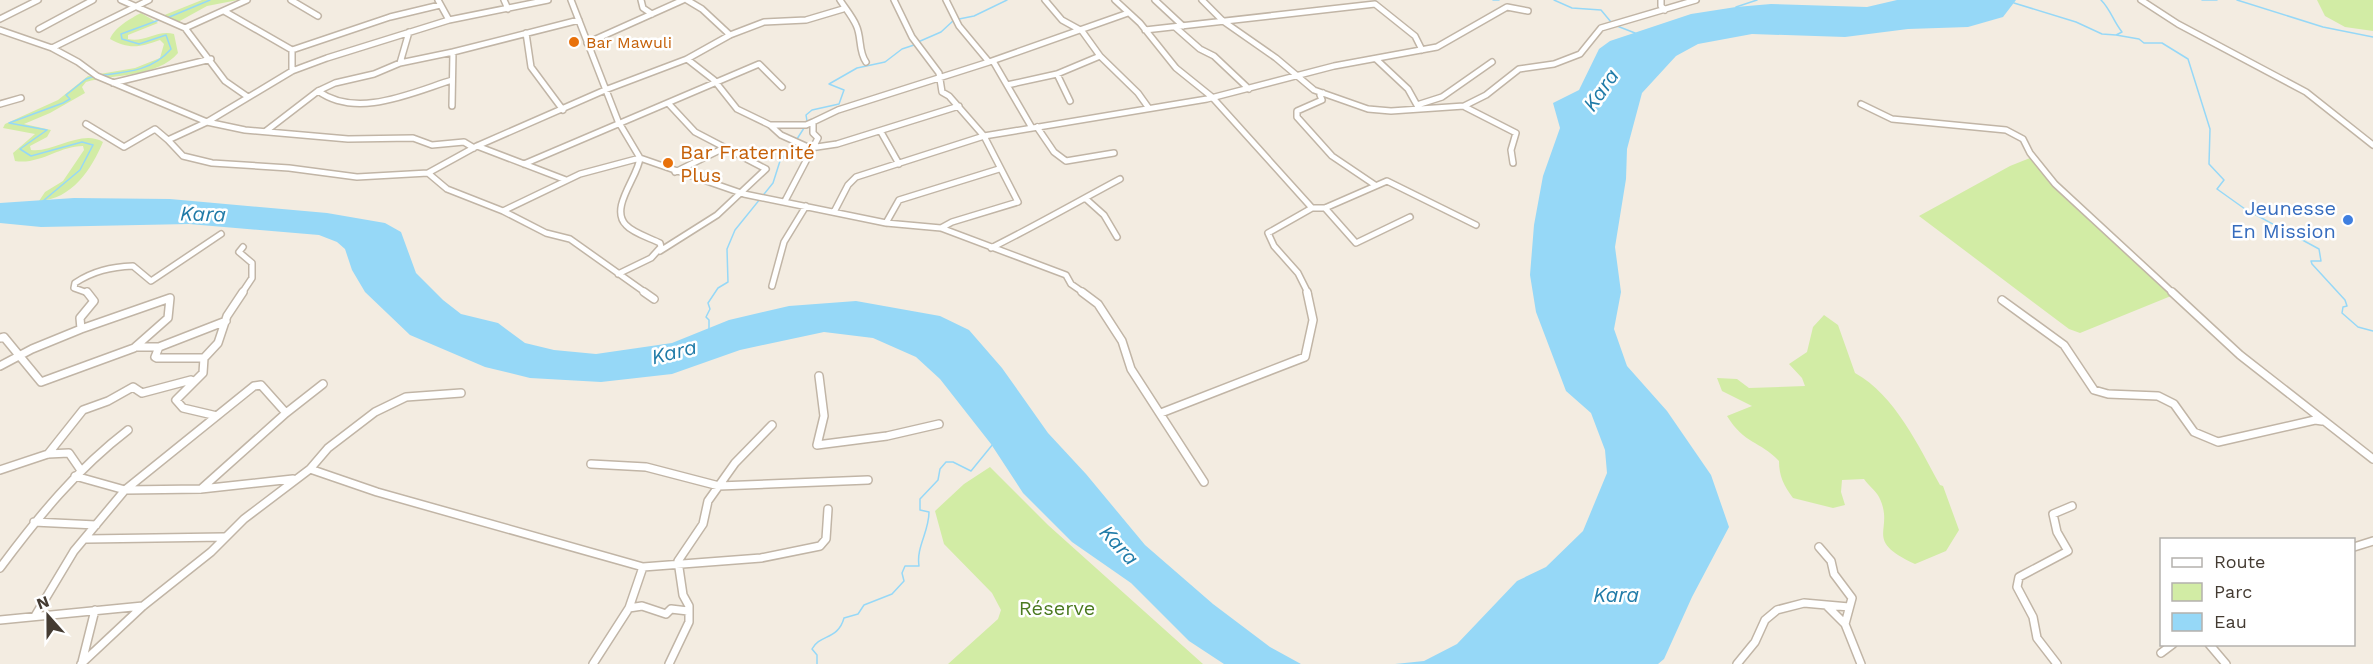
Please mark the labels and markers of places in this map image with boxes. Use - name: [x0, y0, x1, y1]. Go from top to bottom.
- place label: Bar Mawuli: [586, 33, 672, 52]
- marker: Bar Mawuli: [567, 35, 581, 49]
- place label: Bar Fraternité Plus: [680, 140, 815, 187]
- marker: Bar Fraternité Plus: [661, 156, 675, 170]
- place label: Jeunesse En Mission: [2231, 196, 2336, 243]
- marker: Jeunesse En Mission: [2341, 213, 2355, 227]

